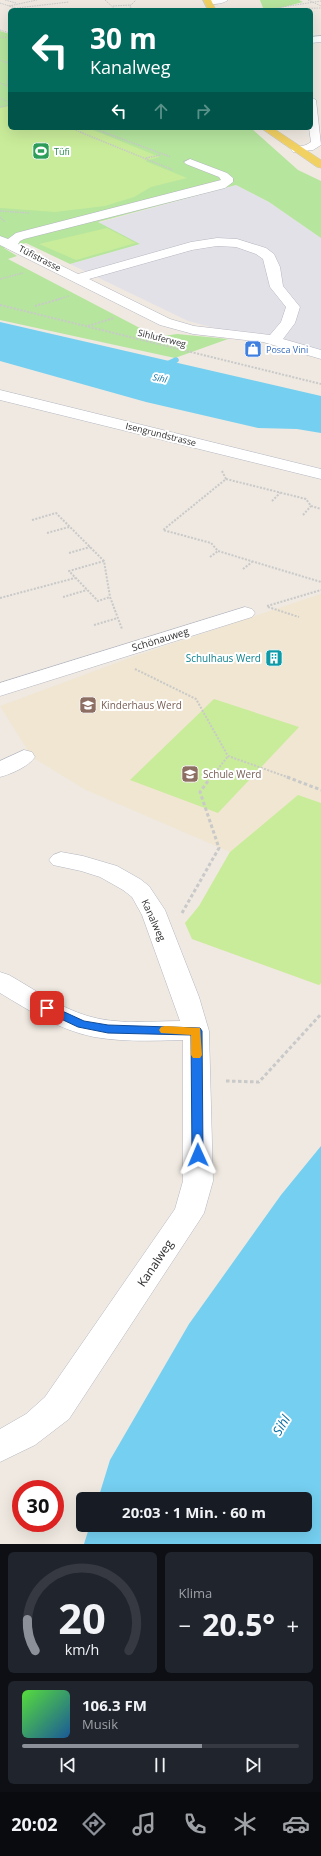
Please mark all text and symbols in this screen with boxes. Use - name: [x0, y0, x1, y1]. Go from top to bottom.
- text: 30 m: [90, 19, 157, 57]
- icon: left: [24, 24, 76, 76]
- text: Kanalweg: [90, 55, 170, 79]
- icon: left: [108, 100, 130, 122]
- icon: ahead: [150, 100, 172, 122]
- icon: right: [192, 100, 214, 122]
- sports icon: Tüfi: [31, 141, 51, 161]
- place label: Tüfi: [54, 145, 70, 158]
- street label: Tüfistrasse: [17, 242, 63, 274]
- street label: Sihluferweg: [137, 326, 188, 350]
- shop icon: Posca Vini: [243, 339, 263, 359]
- place label: Posca Vini: [266, 343, 308, 356]
- water label: Sihl: [152, 370, 169, 386]
- street label: Isengrundstrasse: [124, 419, 198, 449]
- street label: Schönauweg: [130, 624, 191, 654]
- building icon: Schulhaus Werd: [264, 648, 284, 668]
- place label: Schulhaus Werd: [186, 651, 261, 665]
- school or university icon: Kinderhaus Werd: [78, 695, 98, 715]
- place label: Kinderhaus Werd: [101, 698, 182, 712]
- school or university icon: Schule Werd: [180, 764, 200, 784]
- place label: Schule Werd: [203, 767, 261, 781]
- street label: Kanalweg: [139, 897, 170, 944]
- pin: [30, 991, 64, 1025]
- icon: arrive: [36, 997, 58, 1019]
- position arrow: [177, 1134, 219, 1176]
- street label: Kanalweg: [133, 1236, 177, 1290]
- water label: Sihl: [268, 1411, 294, 1438]
- speed limit sign: 30: [12, 1480, 64, 1532]
- text: 20:03 · 1 Min. · 60 m: [122, 1502, 266, 1522]
- text: Klima: [179, 1584, 212, 1602]
- text: 20: [58, 1589, 106, 1645]
- text: 20.5°: [202, 1604, 275, 1645]
- text: −: [179, 1610, 191, 1640]
- text: +: [286, 1610, 299, 1640]
- text: km/h: [65, 1639, 100, 1658]
- text: 106.3 FM: [82, 1695, 147, 1715]
- text: Musik: [82, 1715, 118, 1733]
- icon: previous: [57, 1754, 79, 1776]
- icon: pause: [149, 1754, 171, 1776]
- icon: next: [242, 1754, 264, 1776]
- icon: directions: [80, 1810, 108, 1838]
- icon: music: [130, 1810, 158, 1838]
- icon: phone: [181, 1810, 209, 1838]
- icon: climate: [231, 1810, 259, 1838]
- icon: car: [282, 1810, 310, 1838]
- text: 20:02: [11, 1812, 58, 1836]

